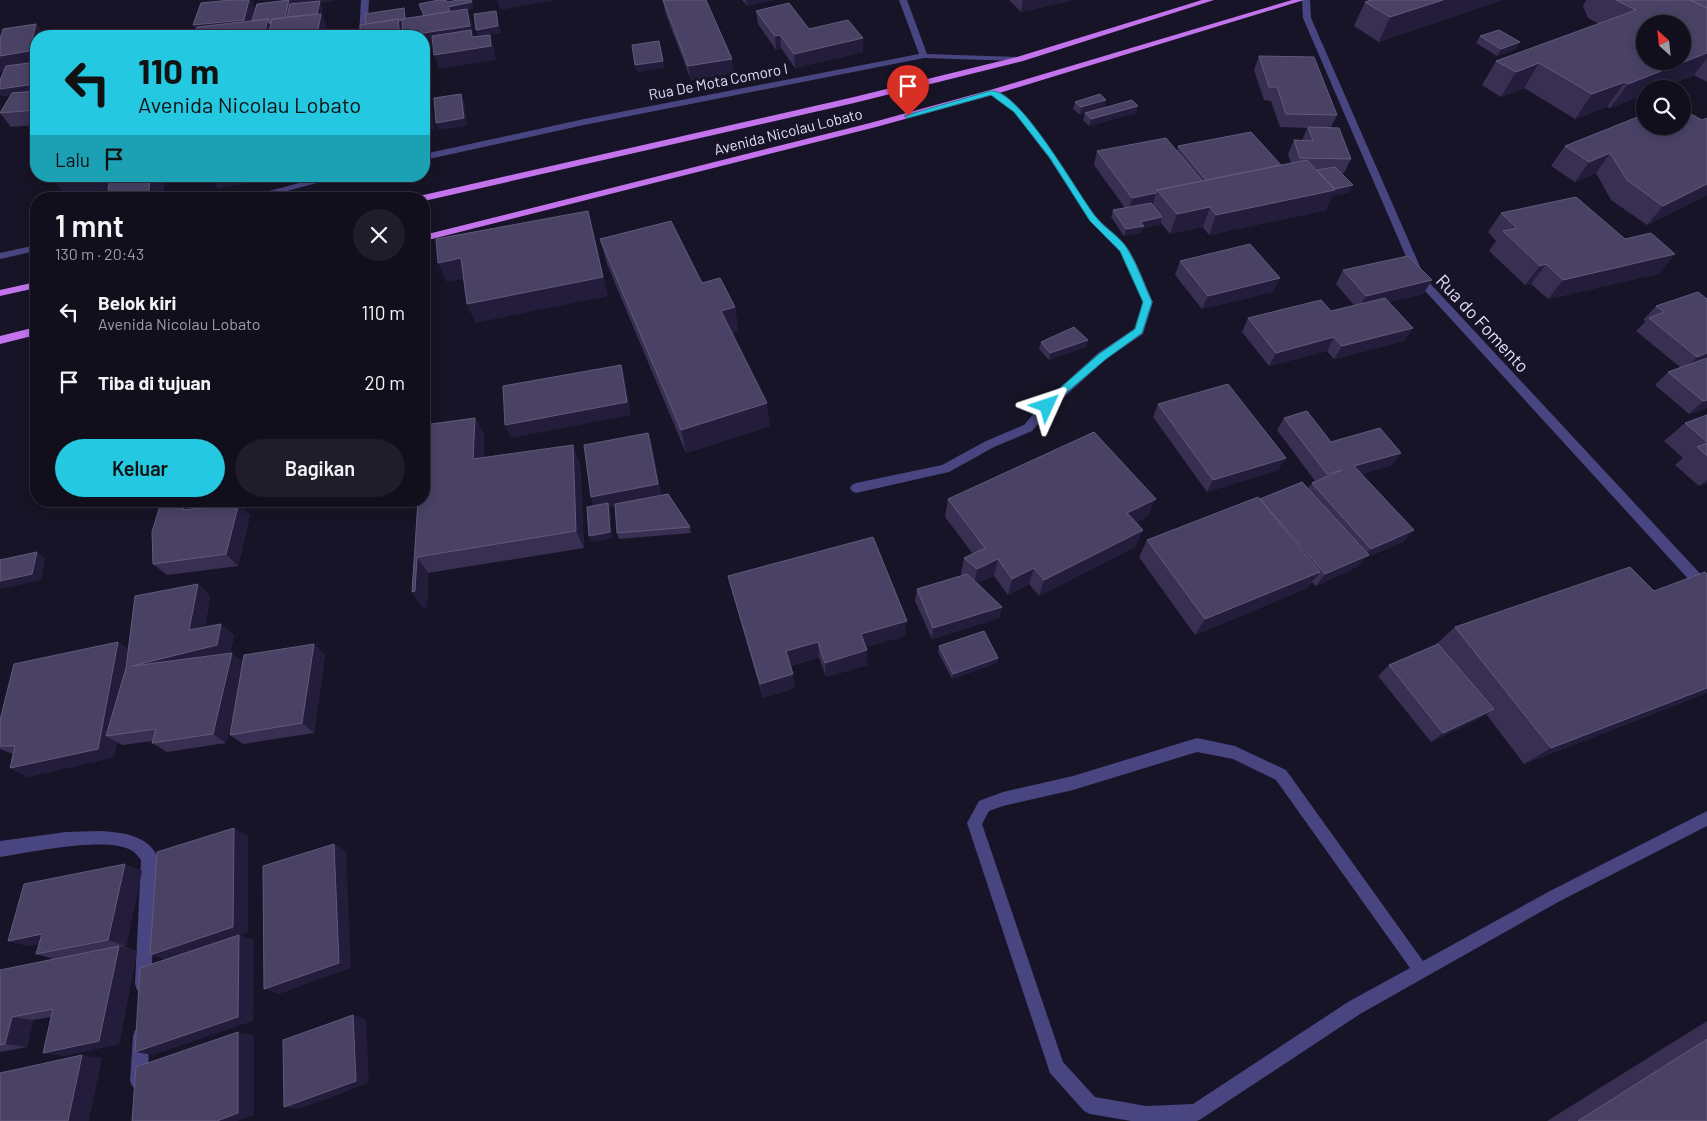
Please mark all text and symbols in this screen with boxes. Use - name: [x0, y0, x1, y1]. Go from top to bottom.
- north arrow: [1636, 15, 1691, 70]
- map controls: [1636, 15, 1691, 135]
- text: 110 m: [138, 49, 219, 91]
- icon: left: [55, 50, 120, 115]
- street label: Rua De Mota Comoro I: [647, 59, 789, 103]
- pin: [887, 65, 929, 116]
- icon: arrive: [894, 72, 922, 100]
- button: search: [1636, 80, 1691, 135]
- text: Avenida Nicolau Lobato: [138, 91, 361, 117]
- street label: Avenida Nicolau Lobato: [712, 104, 864, 158]
- icon: arrive: [100, 145, 128, 173]
- text: Lalu: [55, 148, 90, 171]
- text: 1 mnt: [55, 207, 124, 243]
- button: close: [353, 209, 405, 261]
- text: 130 m · 20:43: [55, 244, 144, 263]
- street label: Rua do Fomento: [1432, 269, 1534, 377]
- text: Belok kiri: [98, 291, 176, 314]
- icon: left: [55, 298, 83, 326]
- text: 110 m: [361, 301, 405, 324]
- text: Avenida Nicolau Lobato: [98, 314, 260, 333]
- icon: arrive: [55, 368, 83, 396]
- text: Tiba di tujuan: [98, 371, 211, 394]
- text: 20 m: [365, 371, 405, 394]
- position arrow: [1020, 379, 1072, 431]
- button: Keluar: [55, 439, 225, 497]
- button: Bagikan: [235, 439, 405, 497]

